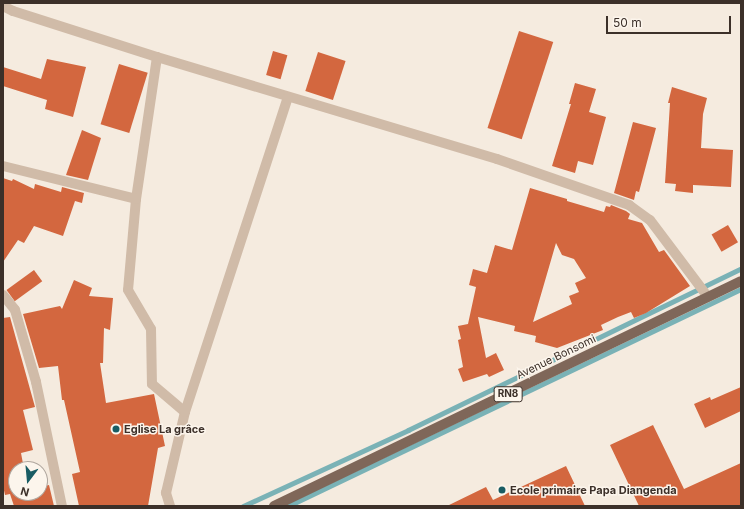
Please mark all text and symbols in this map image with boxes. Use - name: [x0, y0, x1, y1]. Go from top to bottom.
- scale bar: [608, 8, 733, 34]
- text: 50 m: [613, 15, 642, 30]
- street label: Avenue Bonsomi: [514, 332, 598, 382]
- road number: RN8: [493, 386, 523, 402]
- place label: Eglise La grâce: [124, 422, 205, 436]
- marker: Eglise La grâce: [111, 424, 121, 434]
- north arrow: [8, 461, 48, 501]
- place label: Ecole primaire Papa Diangenda: [510, 483, 677, 497]
- text: N: [19, 484, 31, 499]
- marker: Ecole primaire Papa Diangenda: [497, 485, 507, 495]

